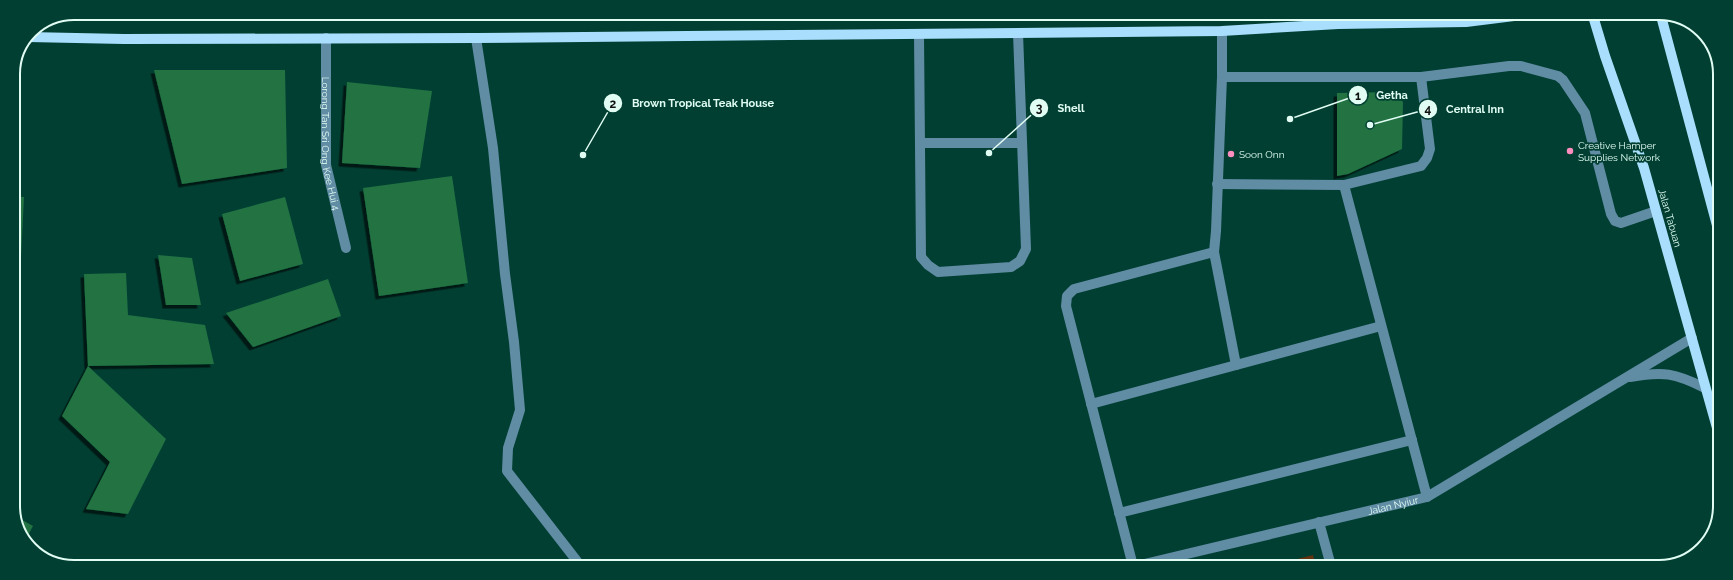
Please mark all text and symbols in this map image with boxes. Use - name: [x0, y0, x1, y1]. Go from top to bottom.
- street label: Lorong Tan Sri Ong Kee Hui 4: [321, 77, 342, 212]
- callout: Getha: [1348, 84, 1416, 107]
- text: 1: [1355, 89, 1361, 103]
- text: Getha: [1376, 89, 1408, 102]
- callout: Brown Tropical Teak House: [603, 92, 782, 115]
- callout: Shell: [1029, 96, 1092, 119]
- text: 2: [610, 97, 617, 111]
- text: Brown Tropical Teak House: [632, 97, 775, 110]
- callout: Central Inn: [1418, 98, 1512, 121]
- text: 3: [1036, 101, 1043, 115]
- text: Shell: [1058, 102, 1085, 115]
- text: 4: [1425, 102, 1432, 116]
- text: Central Inn: [1446, 103, 1504, 116]
- place label: Creative Hamper Supplies Network: [1578, 140, 1661, 163]
- marker: Creative Hamper Supplies Network: [1565, 146, 1575, 156]
- marker: Soon Onn: [1226, 149, 1236, 159]
- place label: Soon Onn: [1239, 149, 1285, 160]
- street label: Jalan Tabuan: [1656, 187, 1684, 249]
- street label: Jalan Nyiur: [1367, 494, 1420, 516]

